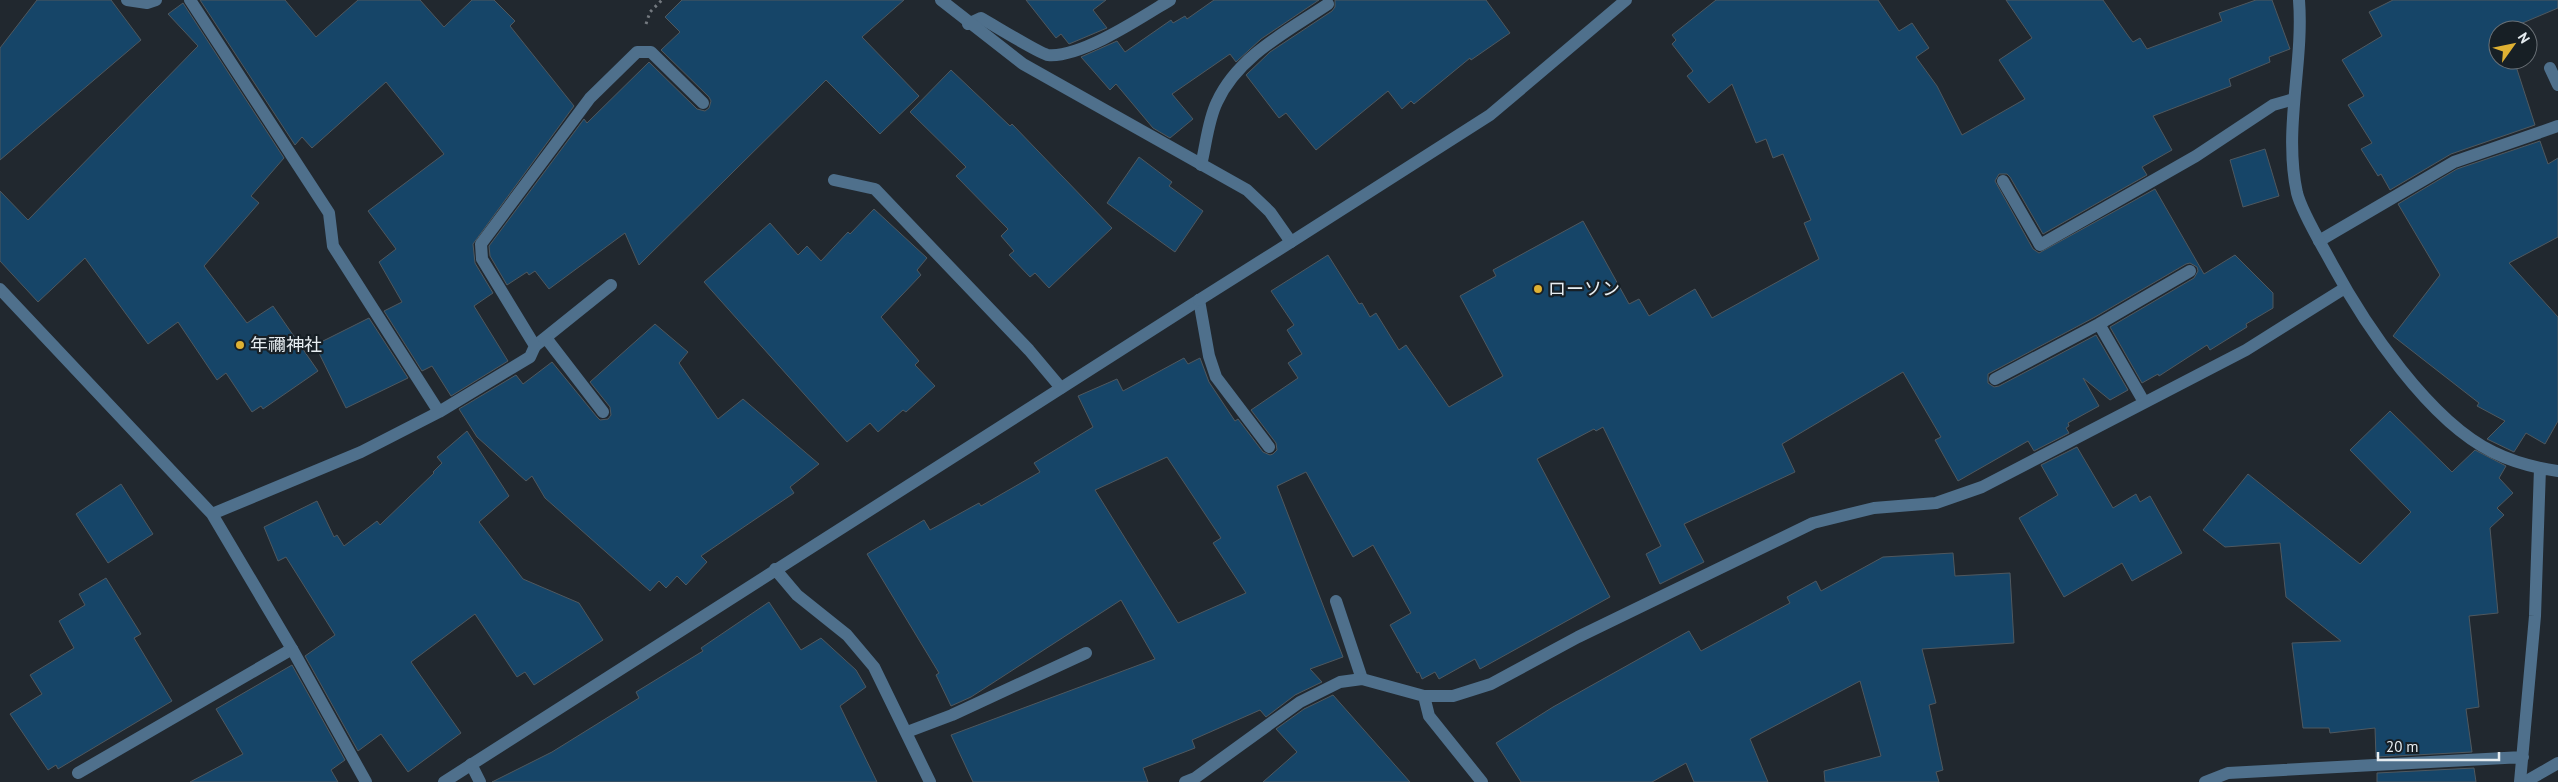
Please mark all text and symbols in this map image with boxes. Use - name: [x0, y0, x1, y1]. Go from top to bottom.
- north arrow: [2488, 20, 2538, 70]
- text: N: [2514, 29, 2534, 47]
- place label: ローソン: [1548, 277, 1620, 300]
- marker: ローソン: [1532, 283, 1544, 295]
- place label: 年禰神社: [250, 333, 322, 356]
- marker: 年禰神社: [234, 339, 246, 351]
- scale bar: [2378, 730, 2499, 762]
- text: 20 m: [2386, 737, 2419, 756]

